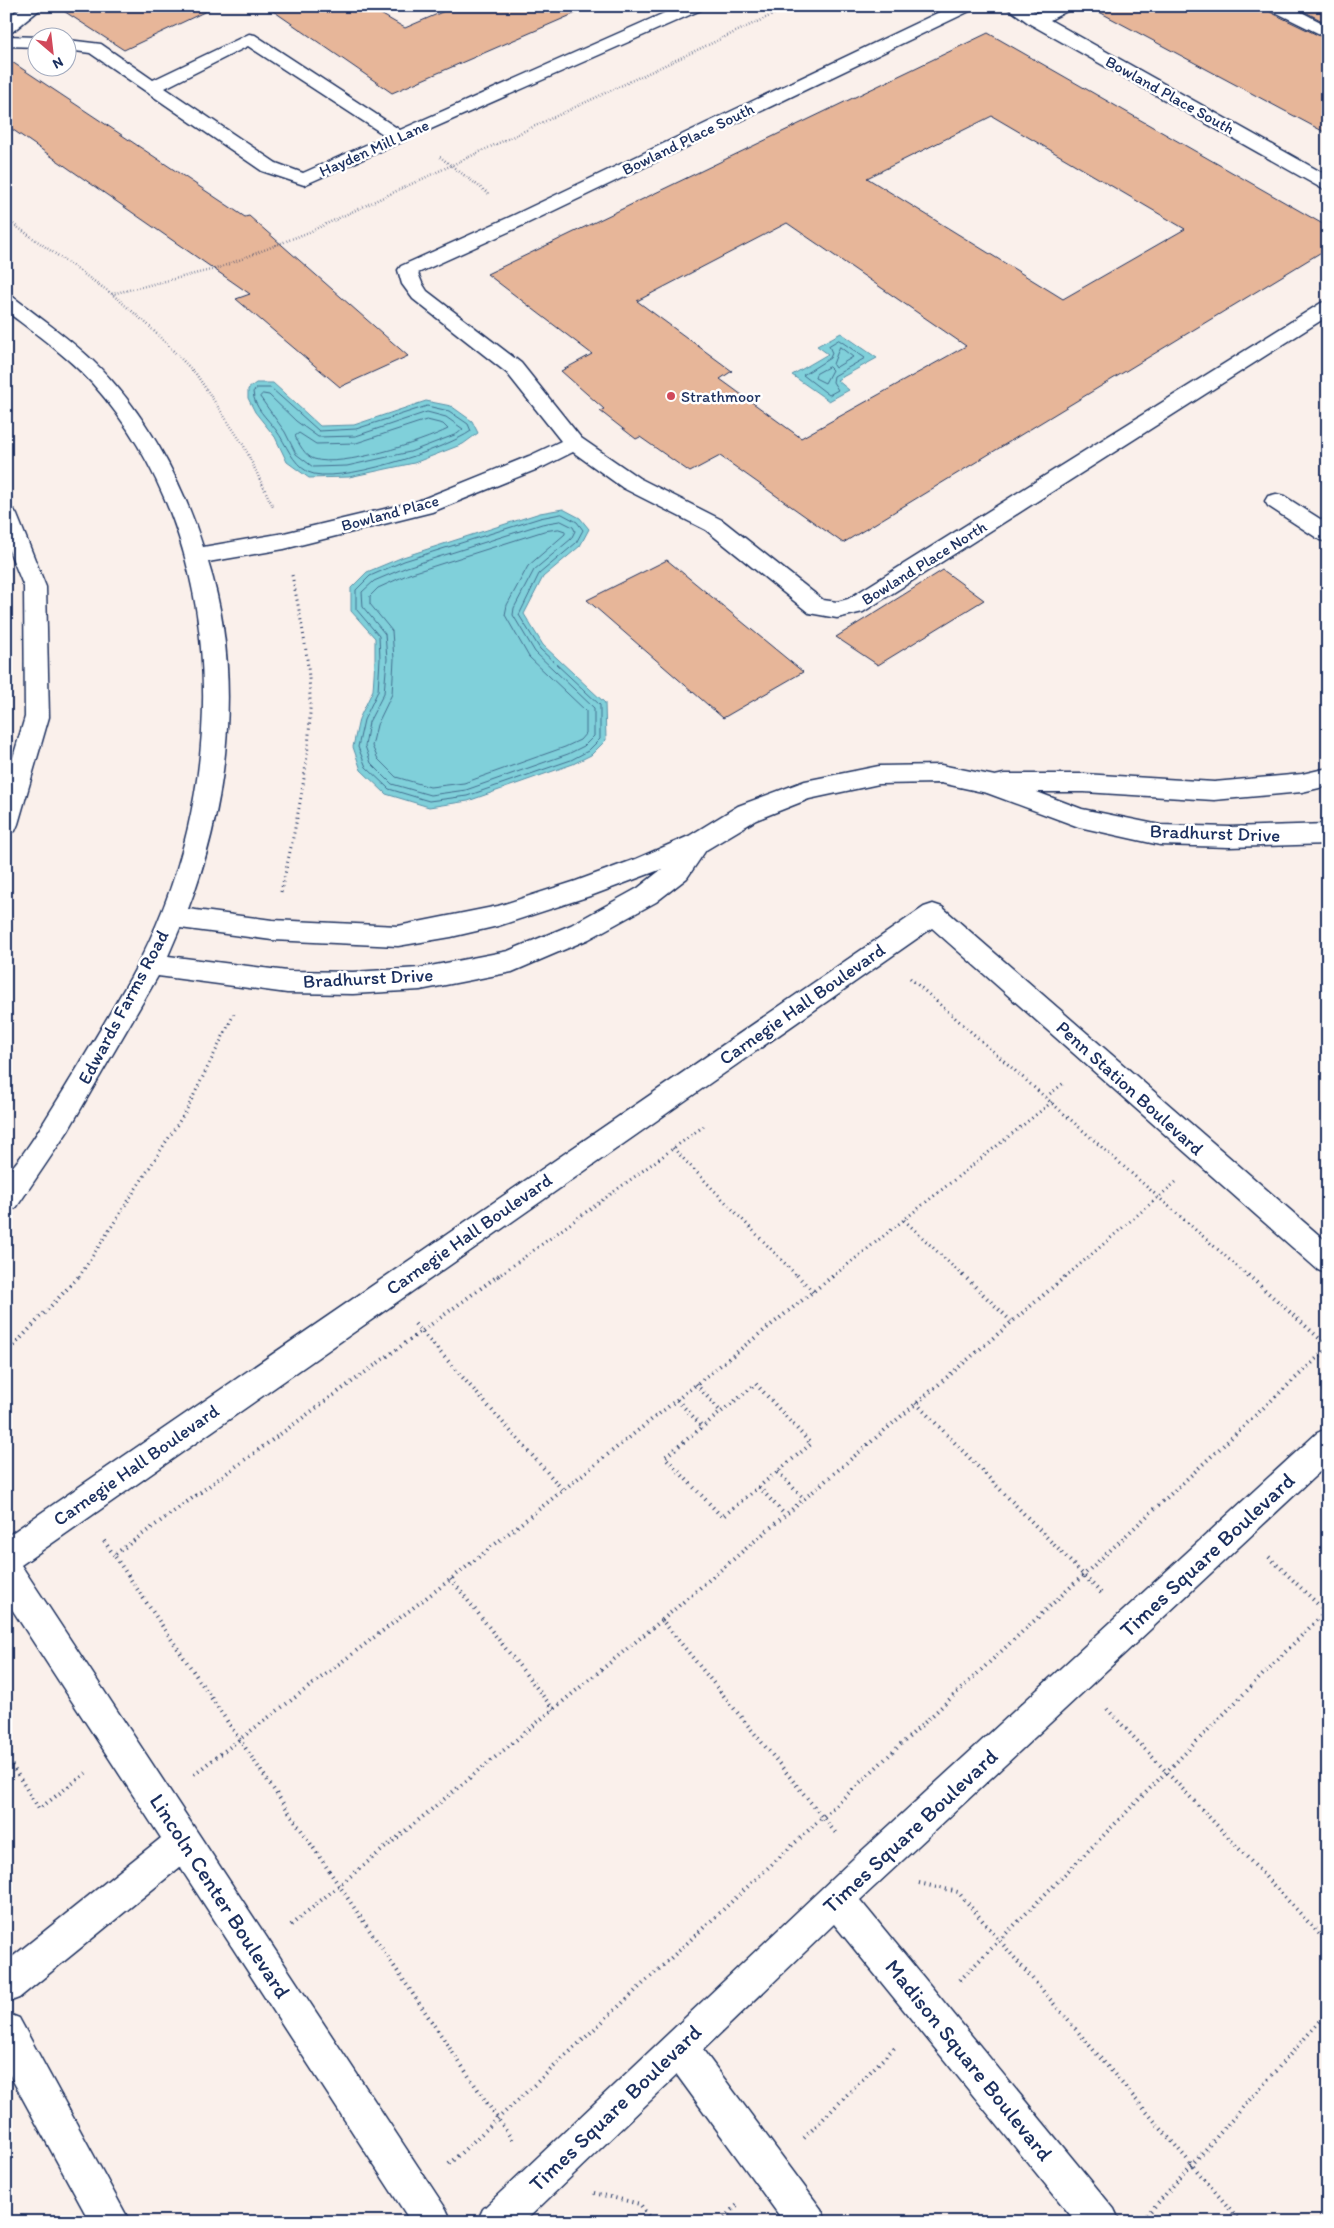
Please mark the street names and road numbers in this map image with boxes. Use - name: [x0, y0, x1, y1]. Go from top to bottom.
- street label: Bowland Place South: [1102, 52, 1238, 138]
- street label: Bowland Place South: [619, 99, 757, 179]
- street label: Hayden Mill Lane: [316, 115, 432, 181]
- street label: Bowland Place: [339, 491, 441, 535]
- street label: Bowland Place North: [858, 517, 990, 609]
- street label: Bradhurst Drive: [1149, 819, 1281, 847]
- street label: Edwards Farms Road: [73, 925, 174, 1088]
- street label: Carnegie Hall Boulevard: [715, 938, 890, 1070]
- street label: Bradhurst Drive: [302, 963, 434, 993]
- street label: Penn Station Boulevard: [1052, 1016, 1209, 1161]
- street label: Carnegie Hall Boulevard: [382, 1168, 557, 1300]
- street label: Carnegie Hall Boulevard: [49, 1399, 224, 1531]
- street label: Times Square Boulevard: [1114, 1467, 1300, 1643]
- street label: Times Square Boulevard: [817, 1743, 1003, 1919]
- street label: Lincoln Center Boulevard: [144, 1789, 296, 2004]
- street label: Madison Square Boulevard: [879, 1954, 1059, 2166]
- street label: Times Square Boulevard: [523, 2018, 707, 2197]

